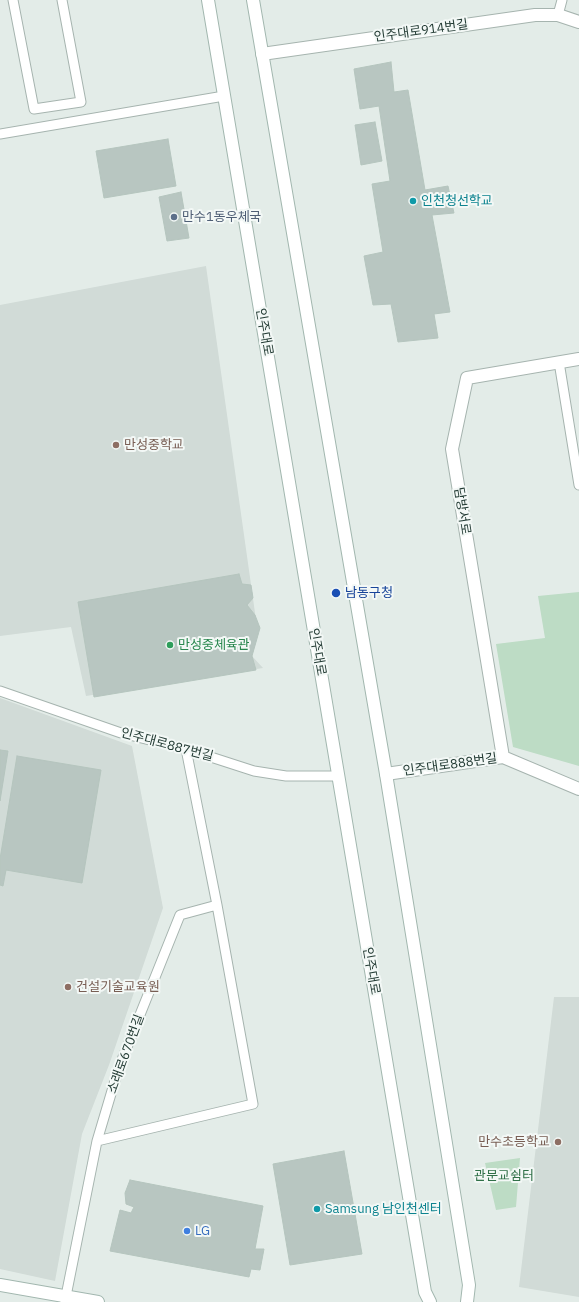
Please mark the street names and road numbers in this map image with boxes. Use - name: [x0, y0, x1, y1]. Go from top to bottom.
- street label: 인주대로914번길: [373, 17, 469, 45]
- street label: 인주대로: [252, 307, 276, 357]
- street label: 담방서로: [451, 486, 473, 536]
- street label: 인주대로: [305, 627, 329, 677]
- street label: 인주대로887번길: [119, 725, 215, 765]
- street label: 인주대로888번길: [402, 751, 498, 779]
- street label: 인주대로: [359, 946, 383, 996]
- street label: 소래로670번길: [104, 1012, 148, 1096]

